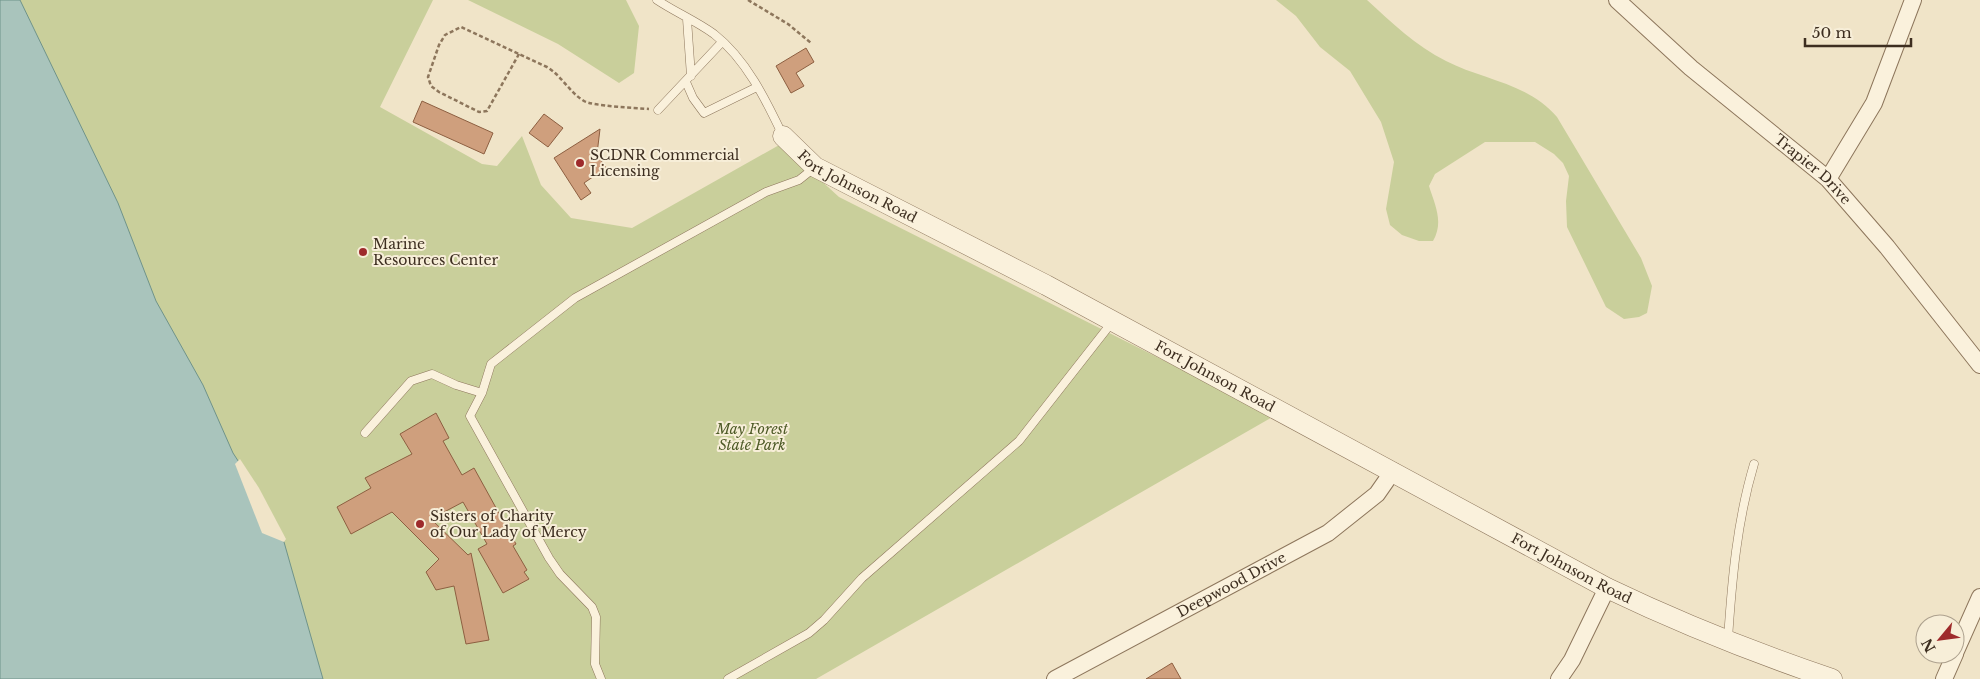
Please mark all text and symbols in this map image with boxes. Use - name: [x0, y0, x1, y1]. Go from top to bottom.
- scale bar: [1805, 15, 1911, 47]
- text: 50 m: [1812, 23, 1852, 42]
- street label: Trapier Drive: [1771, 130, 1855, 208]
- place label: SCDNR Commercial Licensing: [590, 146, 740, 180]
- street label: Fort Johnson Road: [794, 146, 921, 227]
- marker: SCDNR Commercial Licensing: [574, 157, 586, 169]
- place label: Marine Resources Center: [373, 235, 498, 269]
- marker: Marine Resources Center: [357, 246, 369, 258]
- street label: Fort Johnson Road: [1152, 336, 1279, 416]
- park label: May Forest State Park: [715, 420, 789, 454]
- place label: Sisters of Charity of Our Lady of Mercy: [430, 507, 587, 541]
- marker: Sisters of Charity of Our Lady of Mercy: [414, 518, 426, 530]
- street label: Fort Johnson Road: [1508, 529, 1635, 608]
- street label: Deepwood Drive: [1174, 548, 1289, 621]
- north arrow: [1915, 614, 1965, 664]
- text: N: [1918, 635, 1940, 655]

